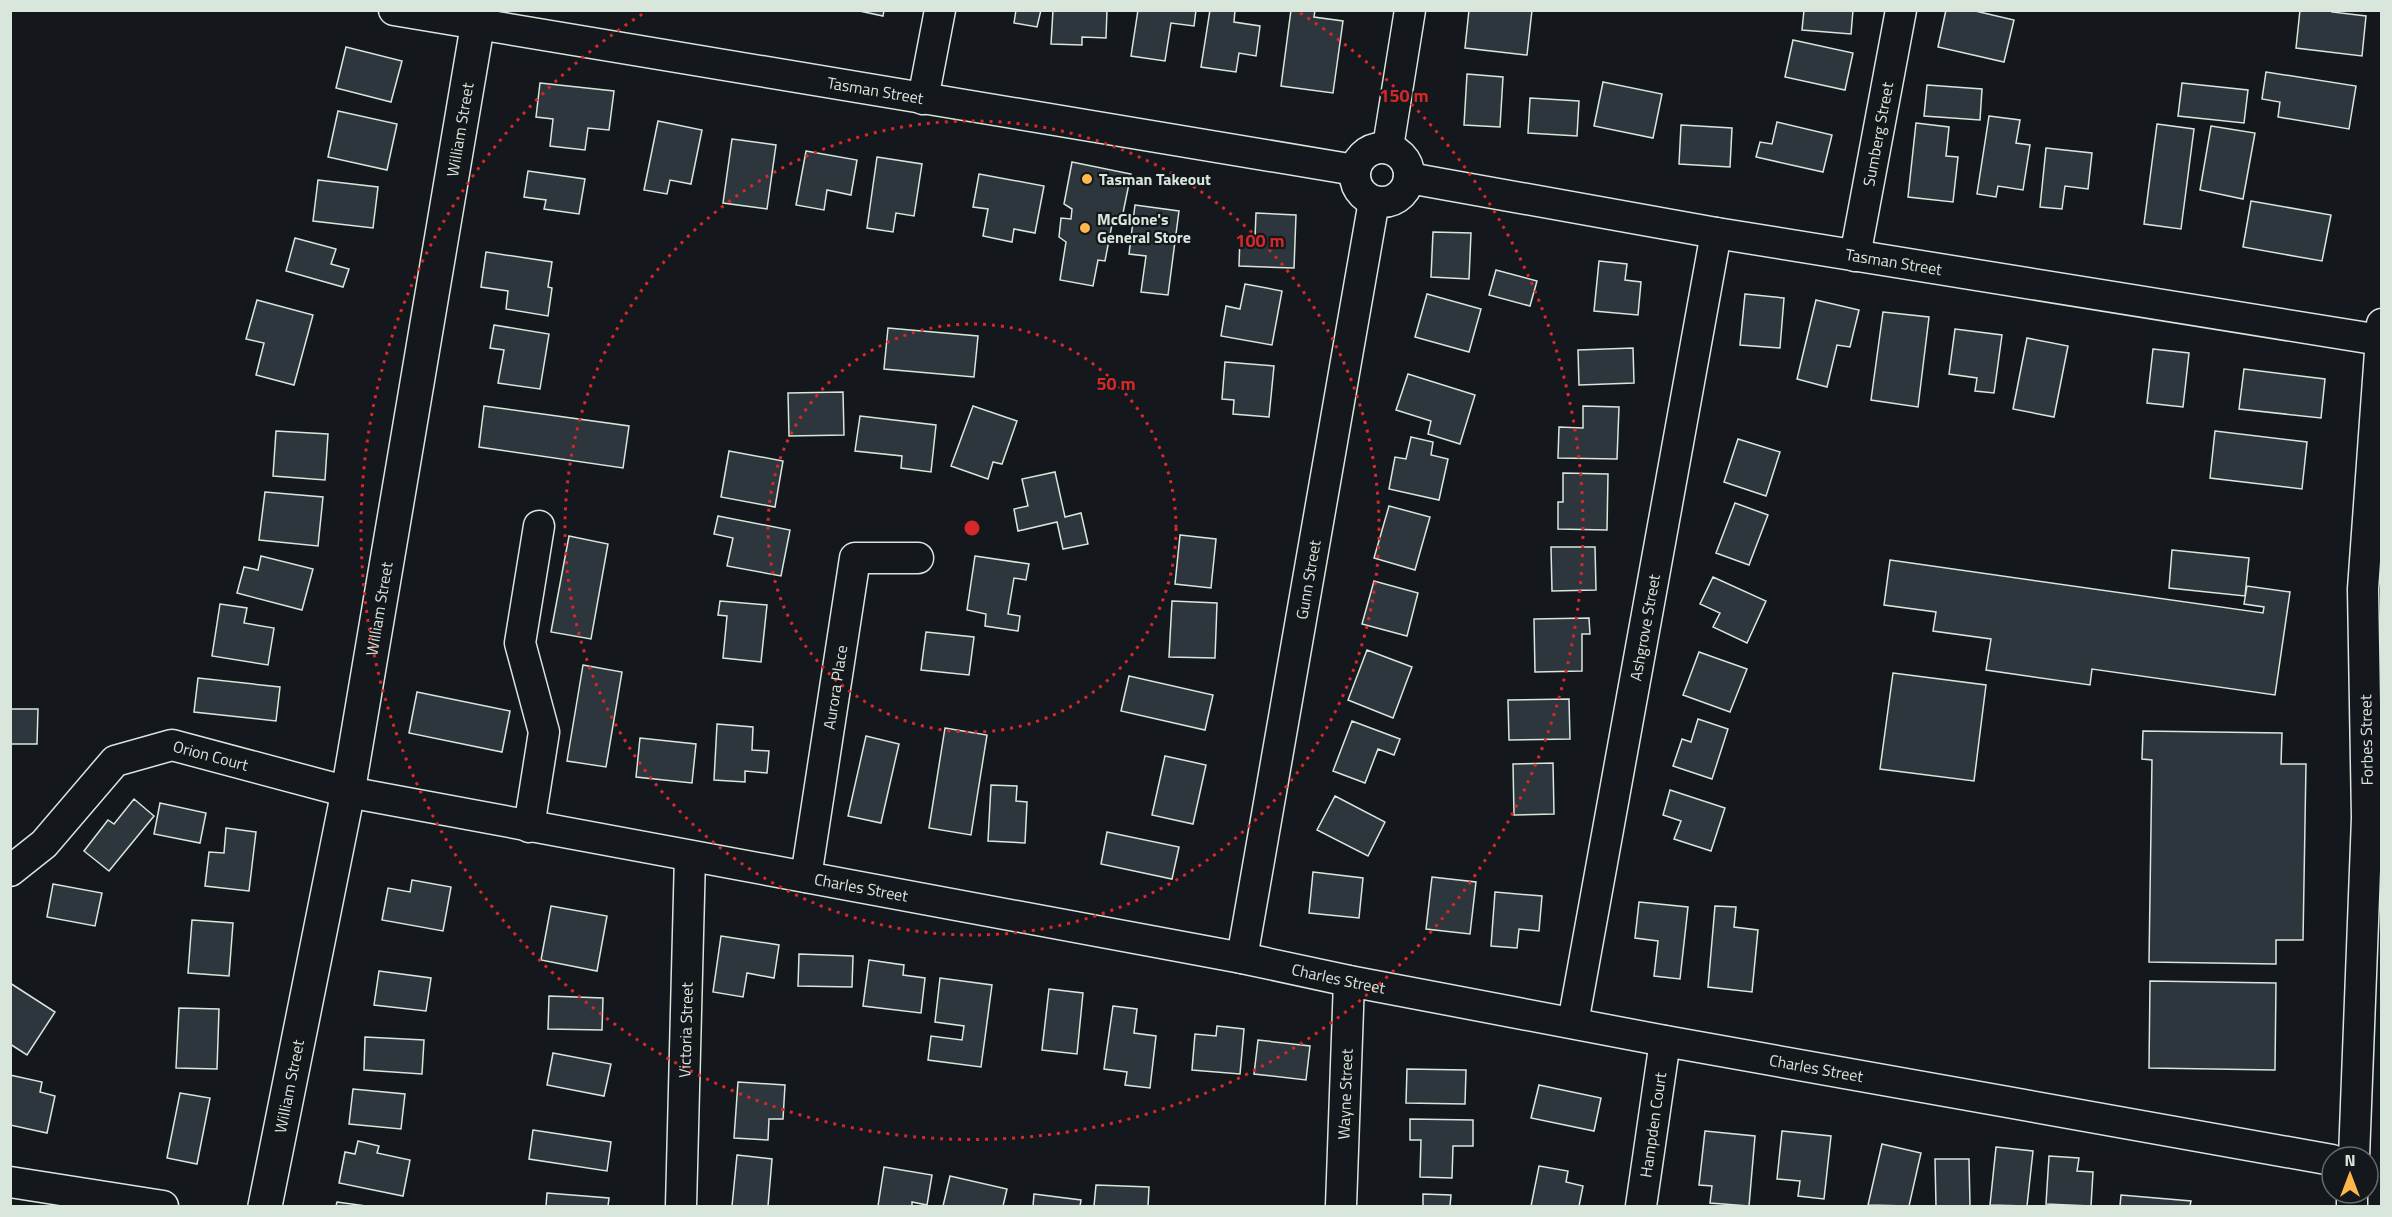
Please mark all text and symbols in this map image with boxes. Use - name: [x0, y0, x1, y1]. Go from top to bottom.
- street label: Tasman Street: [825, 70, 926, 110]
- street label: William Street: [440, 80, 480, 178]
- street label: Sumberg Street: [1856, 80, 1899, 188]
- text: 150 m: [1379, 82, 1429, 109]
- place label: Tasman Takeout: [1099, 167, 1211, 191]
- marker: Tasman Takeout: [1080, 172, 1094, 186]
- place label: McGlone's General Store: [1097, 207, 1191, 249]
- marker: McGlone's General Store: [1078, 221, 1092, 235]
- text: 100 m: [1235, 227, 1285, 254]
- street label: Tasman Street: [1844, 242, 1944, 281]
- text: 50 m: [1096, 370, 1136, 397]
- centre of rings: [962, 518, 982, 538]
- street label: Gunn Street: [1289, 538, 1327, 621]
- street label: William Street: [359, 560, 399, 658]
- street label: Ashgrove Street: [1623, 572, 1666, 683]
- street label: Aurora Place: [817, 643, 853, 731]
- street label: Forbes Street: [2353, 694, 2379, 786]
- street label: Orion Court: [171, 734, 251, 777]
- street label: Charles Street: [812, 867, 910, 908]
- street label: Charles Street: [1290, 957, 1388, 1000]
- street label: Victoria Street: [672, 981, 699, 1078]
- street label: William Street: [268, 1037, 310, 1135]
- street label: Wayne Street: [1331, 1048, 1359, 1140]
- street label: Charles Street: [1767, 1048, 1865, 1088]
- street label: Hampden Court: [1633, 1070, 1672, 1179]
- north arrow: [2320, 1145, 2380, 1205]
- text: N: [2344, 1148, 2356, 1172]

